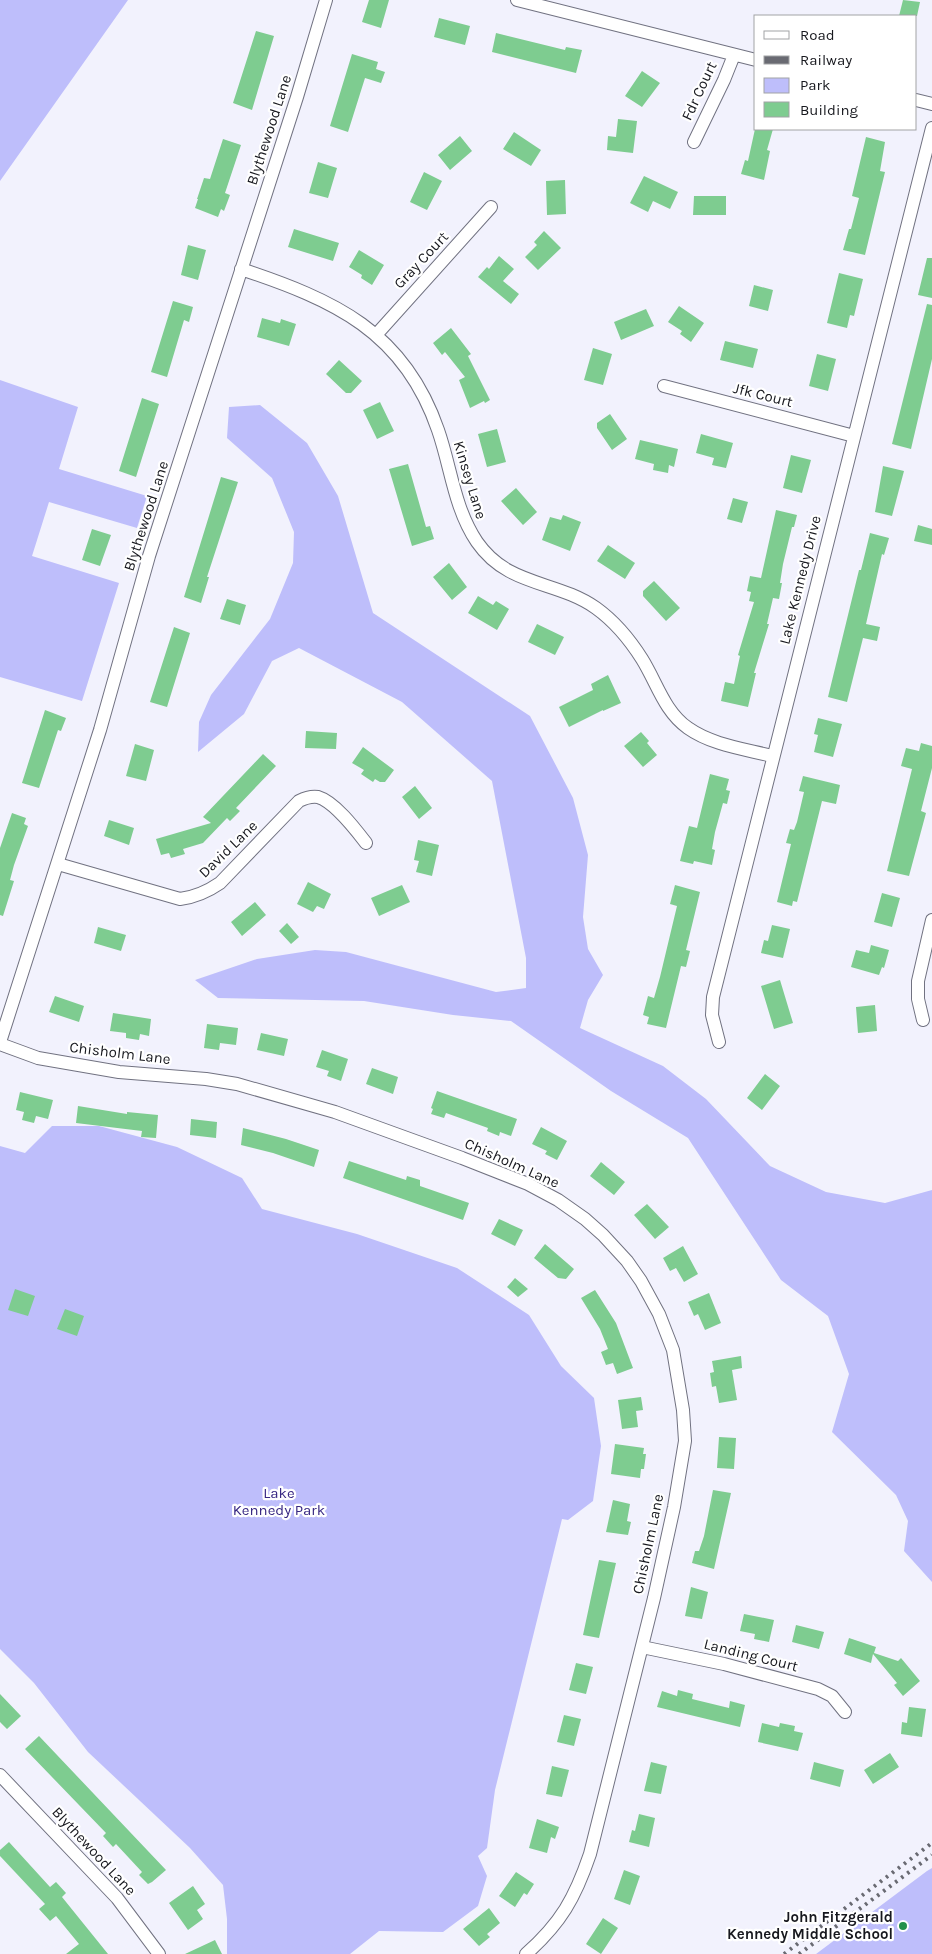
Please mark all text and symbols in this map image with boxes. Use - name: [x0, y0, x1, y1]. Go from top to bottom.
- legend: [754, 15, 917, 130]
- text: Road: [800, 26, 835, 44]
- text: Railway: [800, 51, 852, 69]
- street label: Fdr Court: [678, 58, 721, 123]
- street label: Blythewood Lane: [243, 73, 295, 187]
- text: Park: [800, 76, 830, 94]
- text: Building: [800, 101, 858, 119]
- street label: Gray Court: [390, 227, 452, 292]
- street label: Jfk Court: [731, 379, 795, 411]
- street label: Kinsey Lane: [450, 439, 490, 521]
- street label: Blythewood Lane: [120, 459, 172, 573]
- street label: Lake Kennedy Drive: [775, 514, 825, 646]
- street label: David Lane: [195, 817, 261, 881]
- street label: Chisholm Lane: [68, 1038, 172, 1068]
- street label: Chisholm Lane: [462, 1134, 562, 1192]
- park label: Lake Kennedy Park: [233, 1484, 325, 1519]
- street label: Chisholm Lane: [629, 1492, 667, 1596]
- street label: Landing Court: [702, 1635, 800, 1675]
- street label: Blythewood Lane: [48, 1803, 140, 1899]
- place label: John Fitzgerald Kennedy Middle School: [727, 1908, 893, 1943]
- marker: John Fitzgerald Kennedy Middle School: [897, 1920, 909, 1932]

